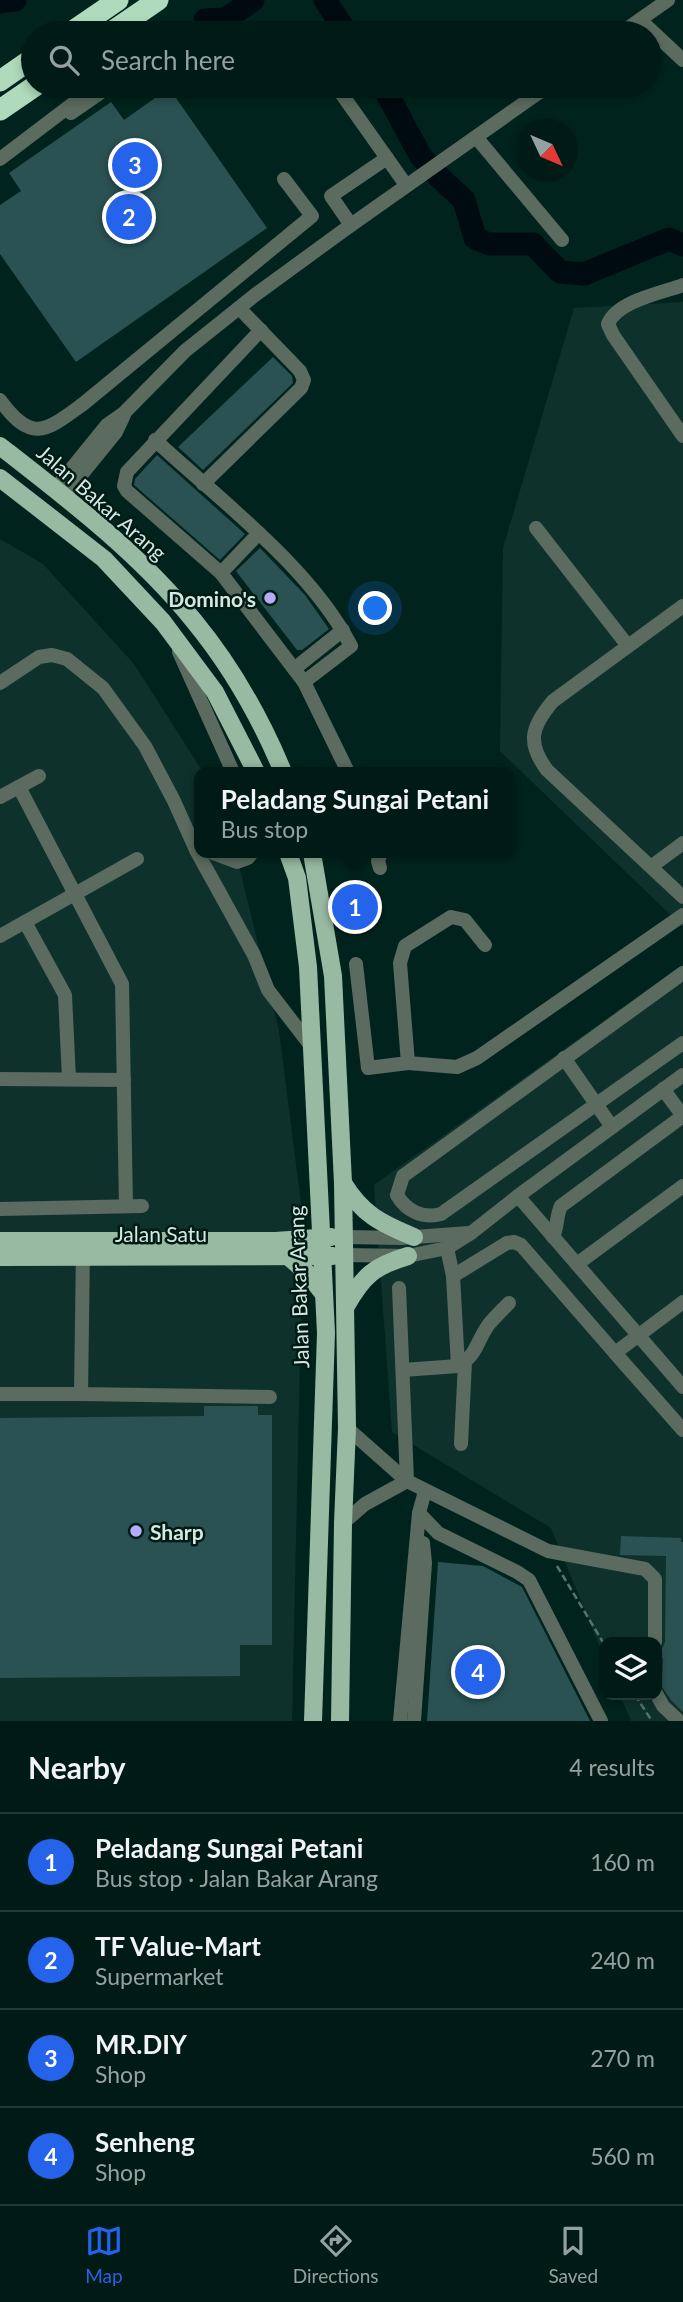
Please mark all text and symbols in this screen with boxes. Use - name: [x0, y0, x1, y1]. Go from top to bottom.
- search box: [21, 21, 662, 98]
- icon: search: [45, 41, 83, 79]
- text: Search here: [101, 44, 235, 76]
- north arrow: [515, 119, 578, 182]
- pin: 3: [112, 139, 158, 191]
- pin: 2: [106, 191, 152, 243]
- street label: Jalan Bakar Arang: [32, 439, 172, 565]
- place label: Domino's: [168, 586, 256, 611]
- marker: Domino's: [262, 590, 278, 606]
- your location: [358, 591, 392, 625]
- popup: [194, 767, 516, 858]
- text: Peladang Sungai Petani: [221, 783, 489, 815]
- text: Bus stop: [221, 815, 308, 843]
- pin: 1: [332, 881, 378, 933]
- street label: Jalan Bakar Arang: [283, 1205, 313, 1369]
- street label: Jalan Satu: [115, 1221, 207, 1246]
- place label: Sharp: [150, 1519, 204, 1544]
- marker: Sharp: [128, 1523, 144, 1539]
- map controls: [599, 1637, 662, 1700]
- button: layers: [599, 1637, 662, 1700]
- pin: 4: [455, 1646, 501, 1698]
- text: Nearby: [28, 1749, 126, 1785]
- text: 4 results: [569, 1753, 655, 1781]
- text: Peladang Sungai Petani: [95, 1832, 363, 1864]
- text: 1: [44, 1848, 58, 1876]
- text: 160 m: [590, 1848, 655, 1876]
- text: Bus stop · Jalan Bakar Arang: [95, 1864, 378, 1892]
- text: TF Value-Mart: [95, 1930, 261, 1962]
- text: 2: [44, 1946, 58, 1974]
- text: 240 m: [590, 1946, 655, 1974]
- text: Supermarket: [95, 1962, 224, 1990]
- text: MR.DIY: [95, 2028, 187, 2060]
- text: 3: [44, 2044, 58, 2072]
- text: 270 m: [590, 2044, 655, 2072]
- text: Shop: [95, 2060, 146, 2088]
- text: Senheng: [95, 2126, 195, 2158]
- text: 4: [44, 2142, 58, 2170]
- text: 560 m: [590, 2142, 655, 2170]
- text: Shop: [95, 2158, 146, 2186]
- tab: Map: [85, 2222, 123, 2287]
- tab: Directions: [293, 2222, 379, 2287]
- tab: Saved: [548, 2222, 598, 2287]

